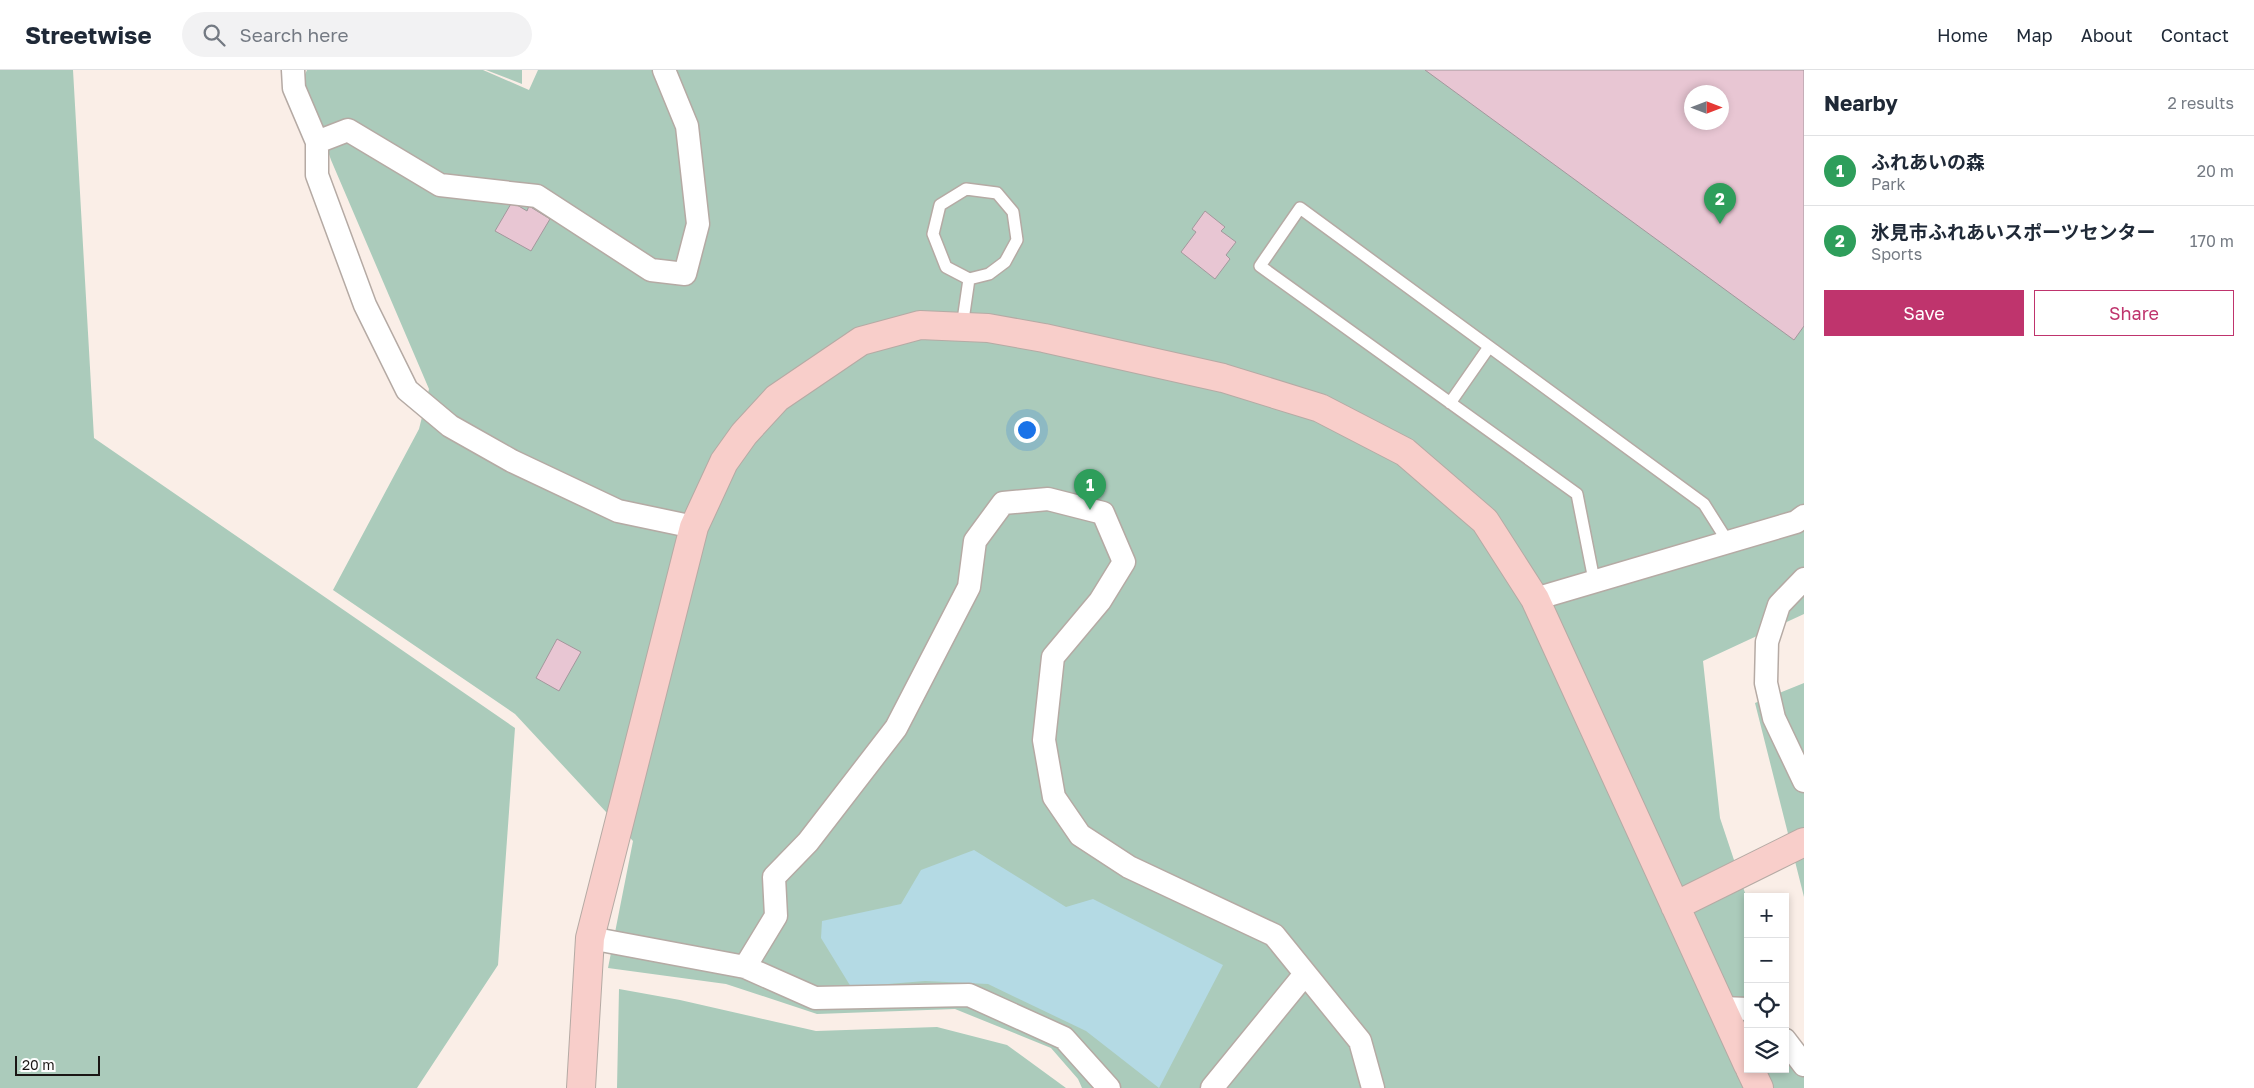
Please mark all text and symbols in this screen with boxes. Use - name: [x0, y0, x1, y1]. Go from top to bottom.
- search box: [182, 12, 532, 57]
- text: Streetwise: [25, 20, 152, 49]
- icon: search: [200, 21, 228, 49]
- text: Search here: [240, 23, 348, 46]
- text: Home: [1937, 24, 1988, 46]
- text: Map: [2016, 24, 2053, 46]
- text: About: [2081, 24, 2133, 46]
- text: Contact: [2161, 24, 2229, 46]
- north arrow: [1684, 85, 1729, 130]
- text: Nearby: [1824, 90, 1898, 116]
- text: 2 results: [2168, 93, 2234, 113]
- text: ふれあいの森: [1871, 150, 1985, 173]
- text: 1: [1836, 161, 1844, 181]
- text: 20 m: [2197, 161, 2234, 181]
- text: Park: [1871, 174, 1906, 194]
- pin: 2: [1704, 183, 1736, 224]
- text: 氷見市ふれあいスポーツセンター: [1871, 220, 2156, 243]
- text: 2: [1835, 231, 1845, 251]
- text: 170 m: [2190, 231, 2234, 251]
- text: Sports: [1871, 244, 1922, 264]
- button: Save: [1824, 290, 2024, 336]
- button: Share: [2034, 290, 2234, 336]
- your location: [1014, 417, 1040, 443]
- pin: 1: [1074, 469, 1106, 510]
- map controls: [1744, 893, 1789, 1073]
- button: +: [1744, 893, 1789, 938]
- button: −: [1744, 938, 1789, 983]
- button: locate: [1744, 983, 1789, 1028]
- button: layers: [1744, 1028, 1789, 1073]
- scale bar: [15, 1053, 100, 1076]
- text: 20 m: [22, 1056, 55, 1073]

